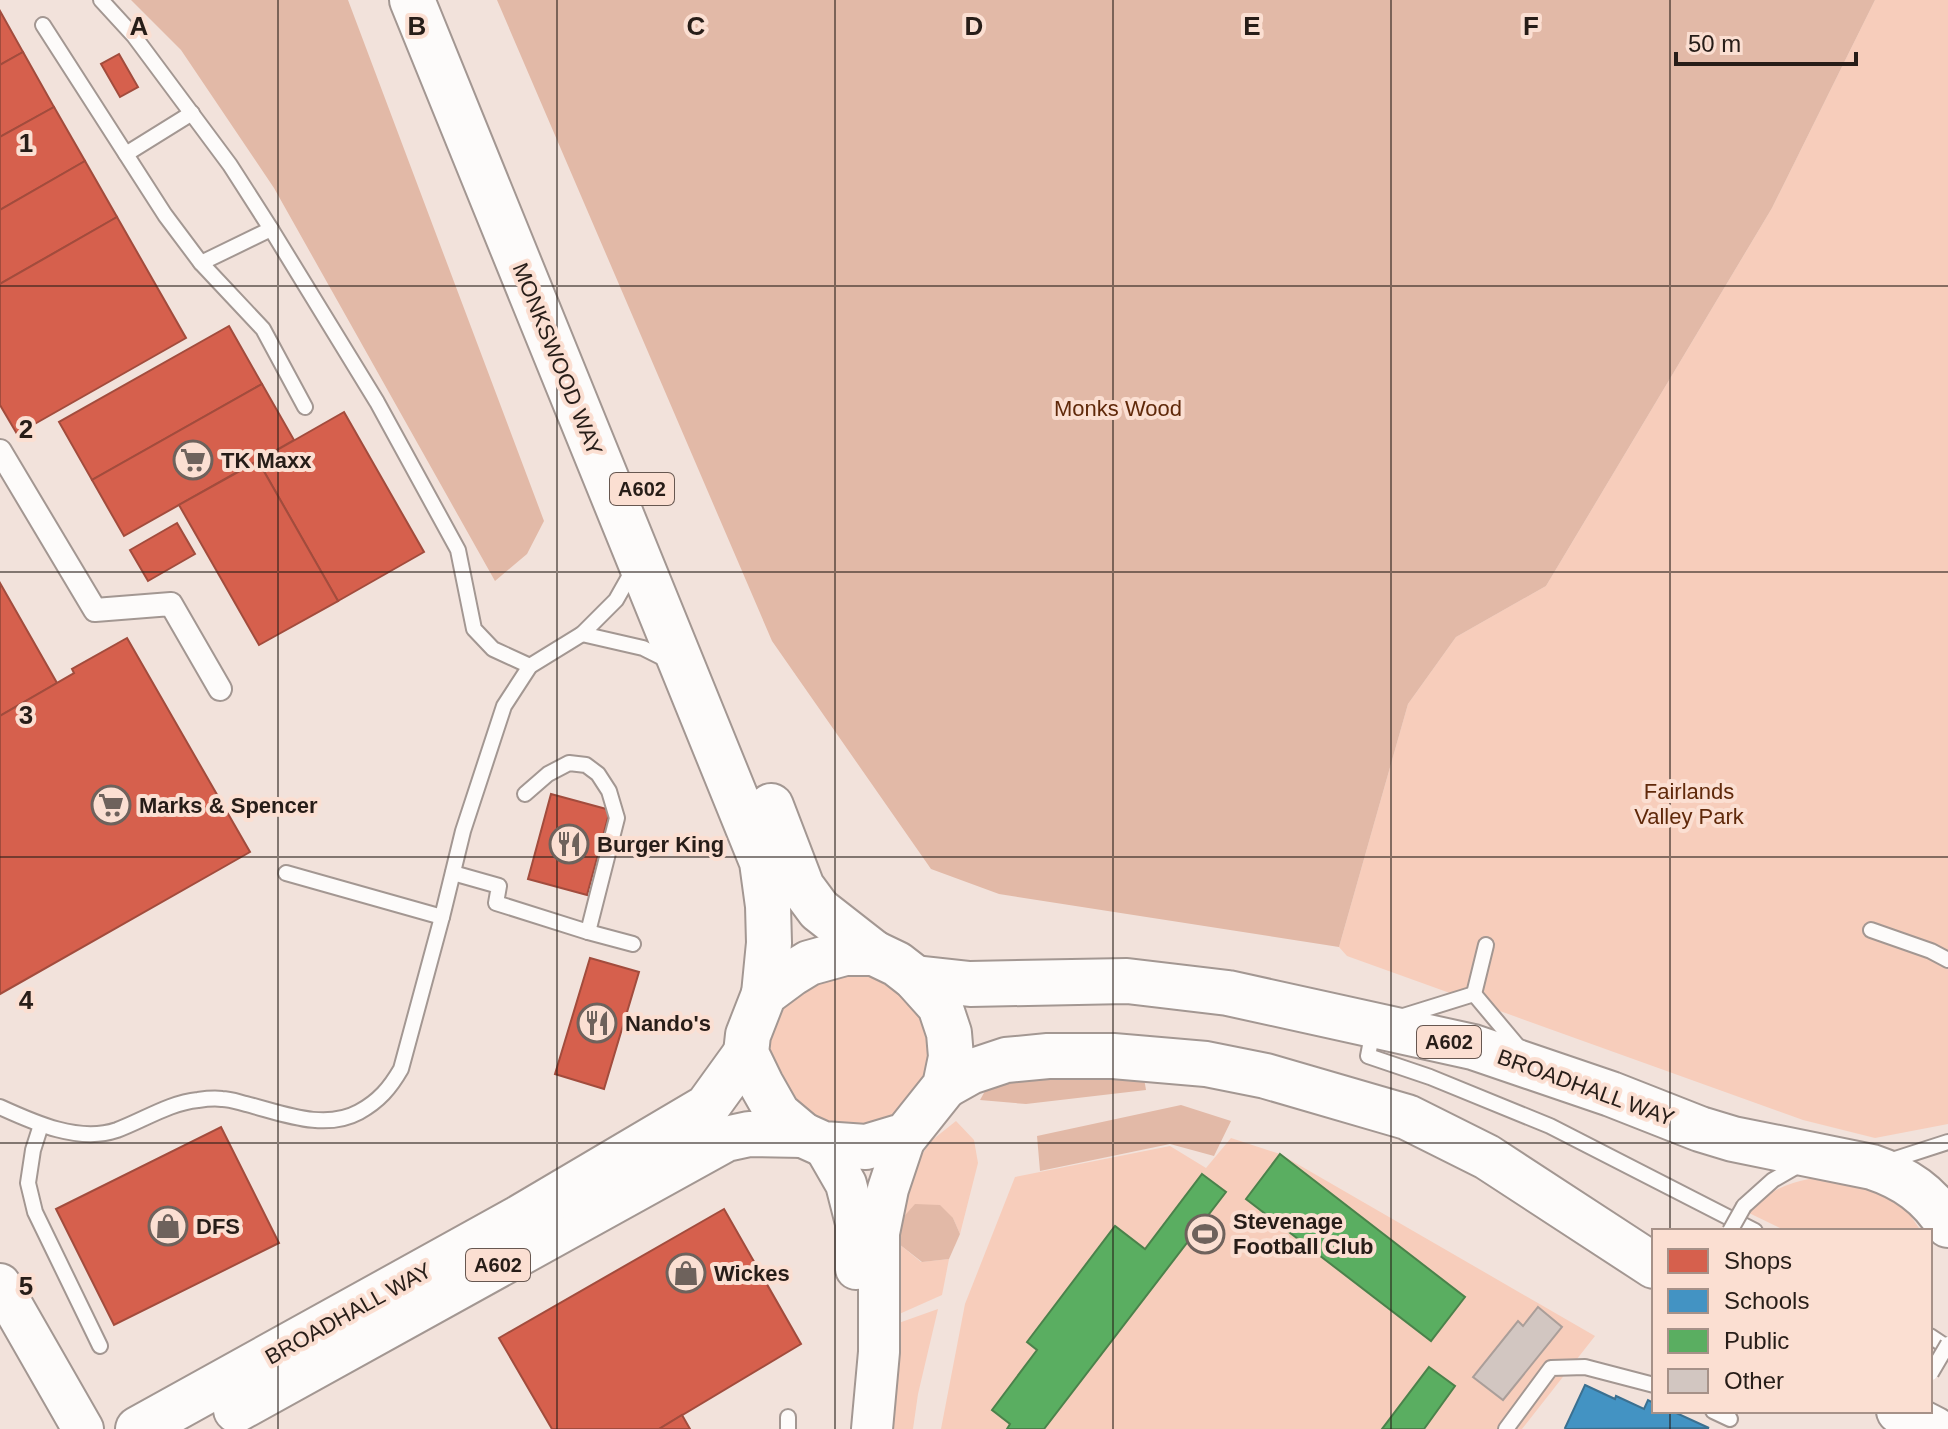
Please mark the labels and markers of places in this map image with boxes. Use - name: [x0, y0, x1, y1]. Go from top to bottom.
- supermarket icon: TK Maxx: [172, 439, 214, 481]
- place label: TK Maxx: [221, 448, 312, 473]
- supermarket icon: Marks & Spencer: [90, 784, 132, 826]
- place label: Marks & Spencer: [139, 793, 318, 818]
- restaurant icon: Burger King: [548, 823, 590, 865]
- place label: Burger King: [597, 832, 724, 857]
- restaurant icon: Nando's: [576, 1002, 618, 1044]
- place label: Nando's: [625, 1011, 711, 1036]
- shop icon: DFS: [147, 1205, 189, 1247]
- place label: Stevenage Football Club: [1233, 1209, 1374, 1259]
- sports icon: Stevenage Football Club: [1184, 1213, 1226, 1255]
- place label: DFS: [196, 1214, 240, 1239]
- shop icon: Wickes: [665, 1252, 707, 1294]
- place label: Wickes: [714, 1261, 790, 1286]

